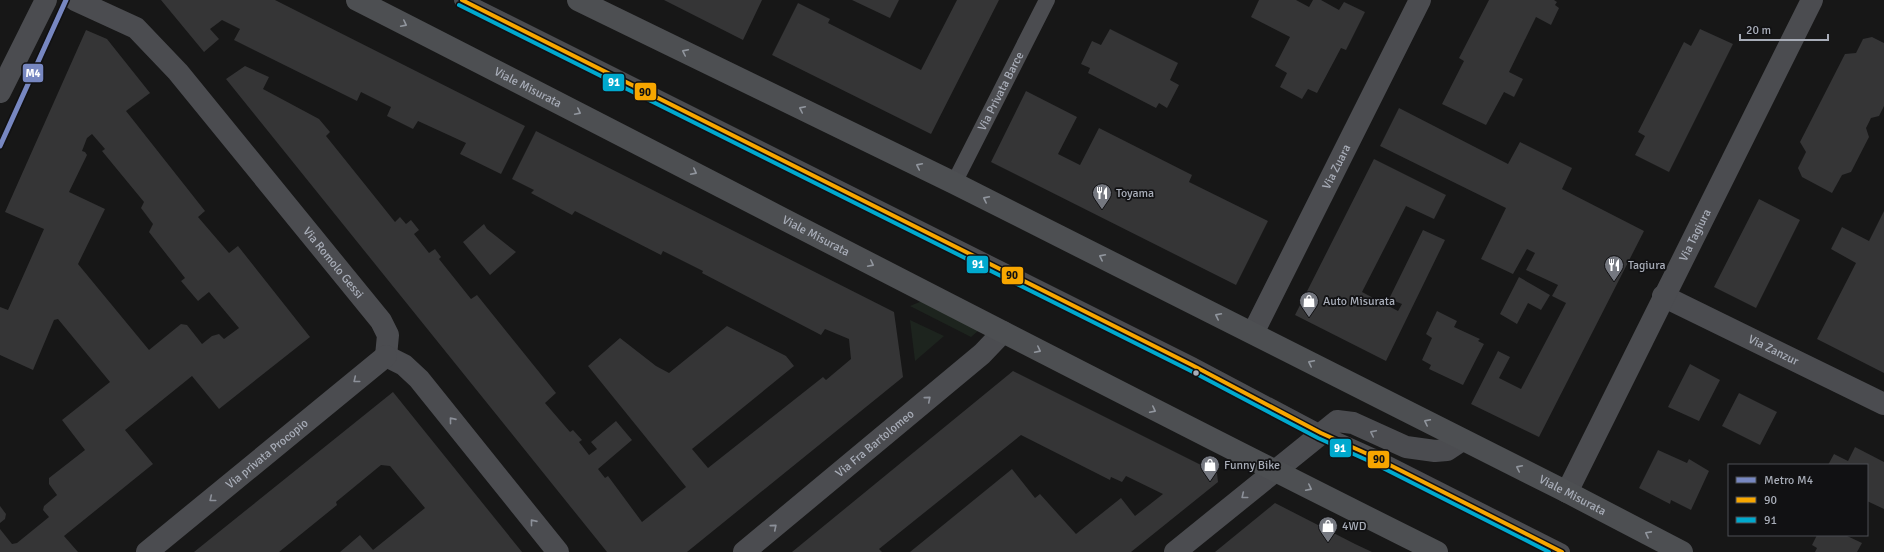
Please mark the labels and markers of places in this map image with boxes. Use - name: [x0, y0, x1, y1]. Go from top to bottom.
- restaurant icon: Toyama: [1091, 182, 1113, 210]
- place label: Toyama: [1116, 186, 1154, 201]
- restaurant icon: Tagiura: [1603, 254, 1625, 282]
- place label: Tagiura: [1628, 258, 1666, 273]
- shop icon: Auto Misurata: [1298, 290, 1320, 318]
- place label: Auto Misurata: [1323, 294, 1395, 309]
- unlabelled marker: [1191, 368, 1201, 378]
- shop icon: Funny Bike: [1199, 454, 1221, 482]
- place label: Funny Bike: [1224, 458, 1280, 473]
- shop icon: 4WD: [1317, 515, 1339, 543]
- place label: 4WD: [1342, 519, 1367, 534]

